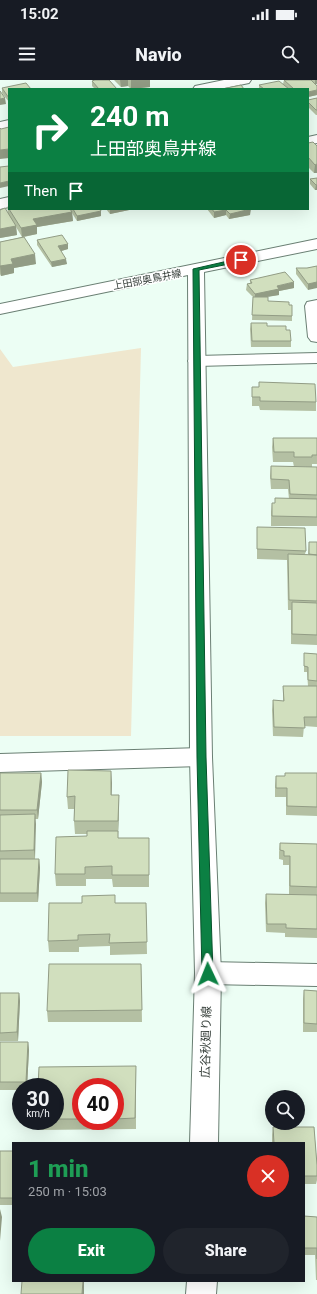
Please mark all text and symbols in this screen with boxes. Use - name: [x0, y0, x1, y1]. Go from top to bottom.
- text: 15:02: [20, 5, 59, 23]
- icon: menu: [16, 43, 38, 65]
- icon: search: [279, 43, 301, 65]
- text: Navio: [135, 44, 182, 65]
- text: 240 m: [90, 100, 169, 133]
- icon: right: [24, 104, 76, 156]
- text: 上田部奥鳥井線: [90, 138, 216, 159]
- icon: arrive: [65, 180, 87, 202]
- text: Then: [24, 182, 57, 200]
- pin: [224, 243, 258, 277]
- icon: arrive: [230, 249, 252, 271]
- street label: 上田部奥鳥井線: [112, 267, 183, 292]
- position arrow: [187, 953, 229, 995]
- street label: 広谷秋廻り線: [198, 1006, 214, 1078]
- speed limit sign: 40: [72, 1078, 124, 1130]
- text: 30: [27, 1087, 49, 1111]
- map controls: [265, 1090, 305, 1130]
- button: search: [265, 1090, 305, 1130]
- text: km/h: [26, 1108, 50, 1119]
- text: 1 min: [28, 1155, 89, 1183]
- button: close: [247, 1155, 289, 1197]
- text: 250 m · 15:03: [28, 1184, 107, 1199]
- button: Exit: [28, 1228, 155, 1274]
- button: Share: [163, 1228, 289, 1274]

